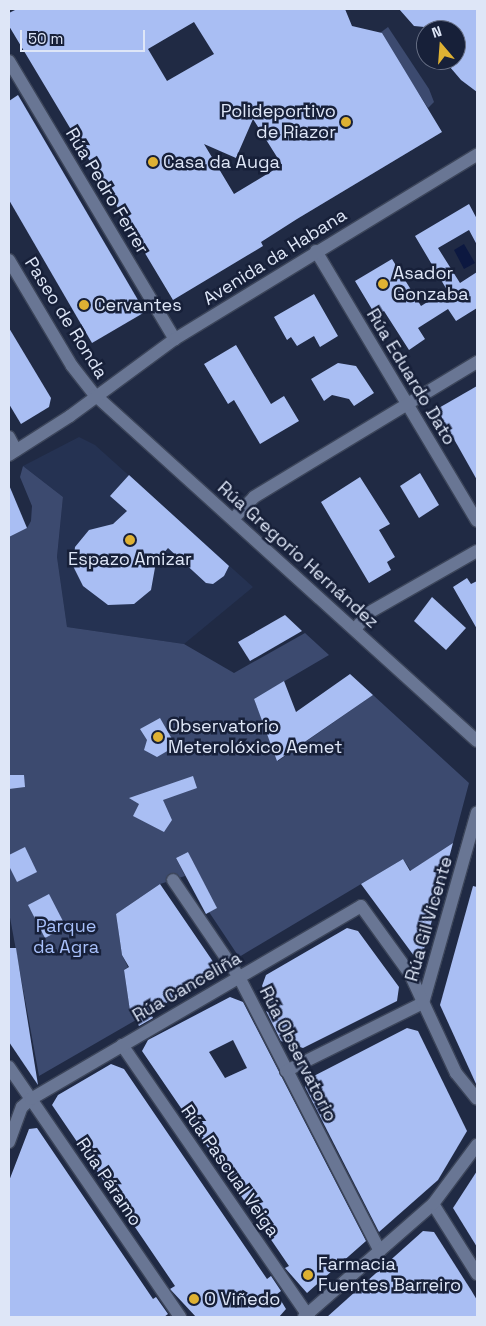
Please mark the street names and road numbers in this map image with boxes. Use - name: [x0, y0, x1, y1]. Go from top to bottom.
- street label: Rúa Pedro Ferrer: [61, 124, 153, 258]
- street label: Avenida da Habana: [199, 204, 351, 310]
- street label: Paseo de Ronda: [20, 253, 112, 383]
- street label: Rúa Eduardo Dato: [362, 305, 460, 449]
- street label: Rúa Gregorio Hernández: [213, 477, 383, 633]
- street label: Rúa Gil Vicente: [401, 854, 457, 984]
- street label: Rúa Canceliña: [129, 947, 245, 1027]
- street label: Rúa Observatorio: [255, 983, 341, 1125]
- street label: Rúa Pascual Veiga: [176, 1101, 284, 1241]
- street label: Rúa Páramo: [72, 1134, 146, 1230]

